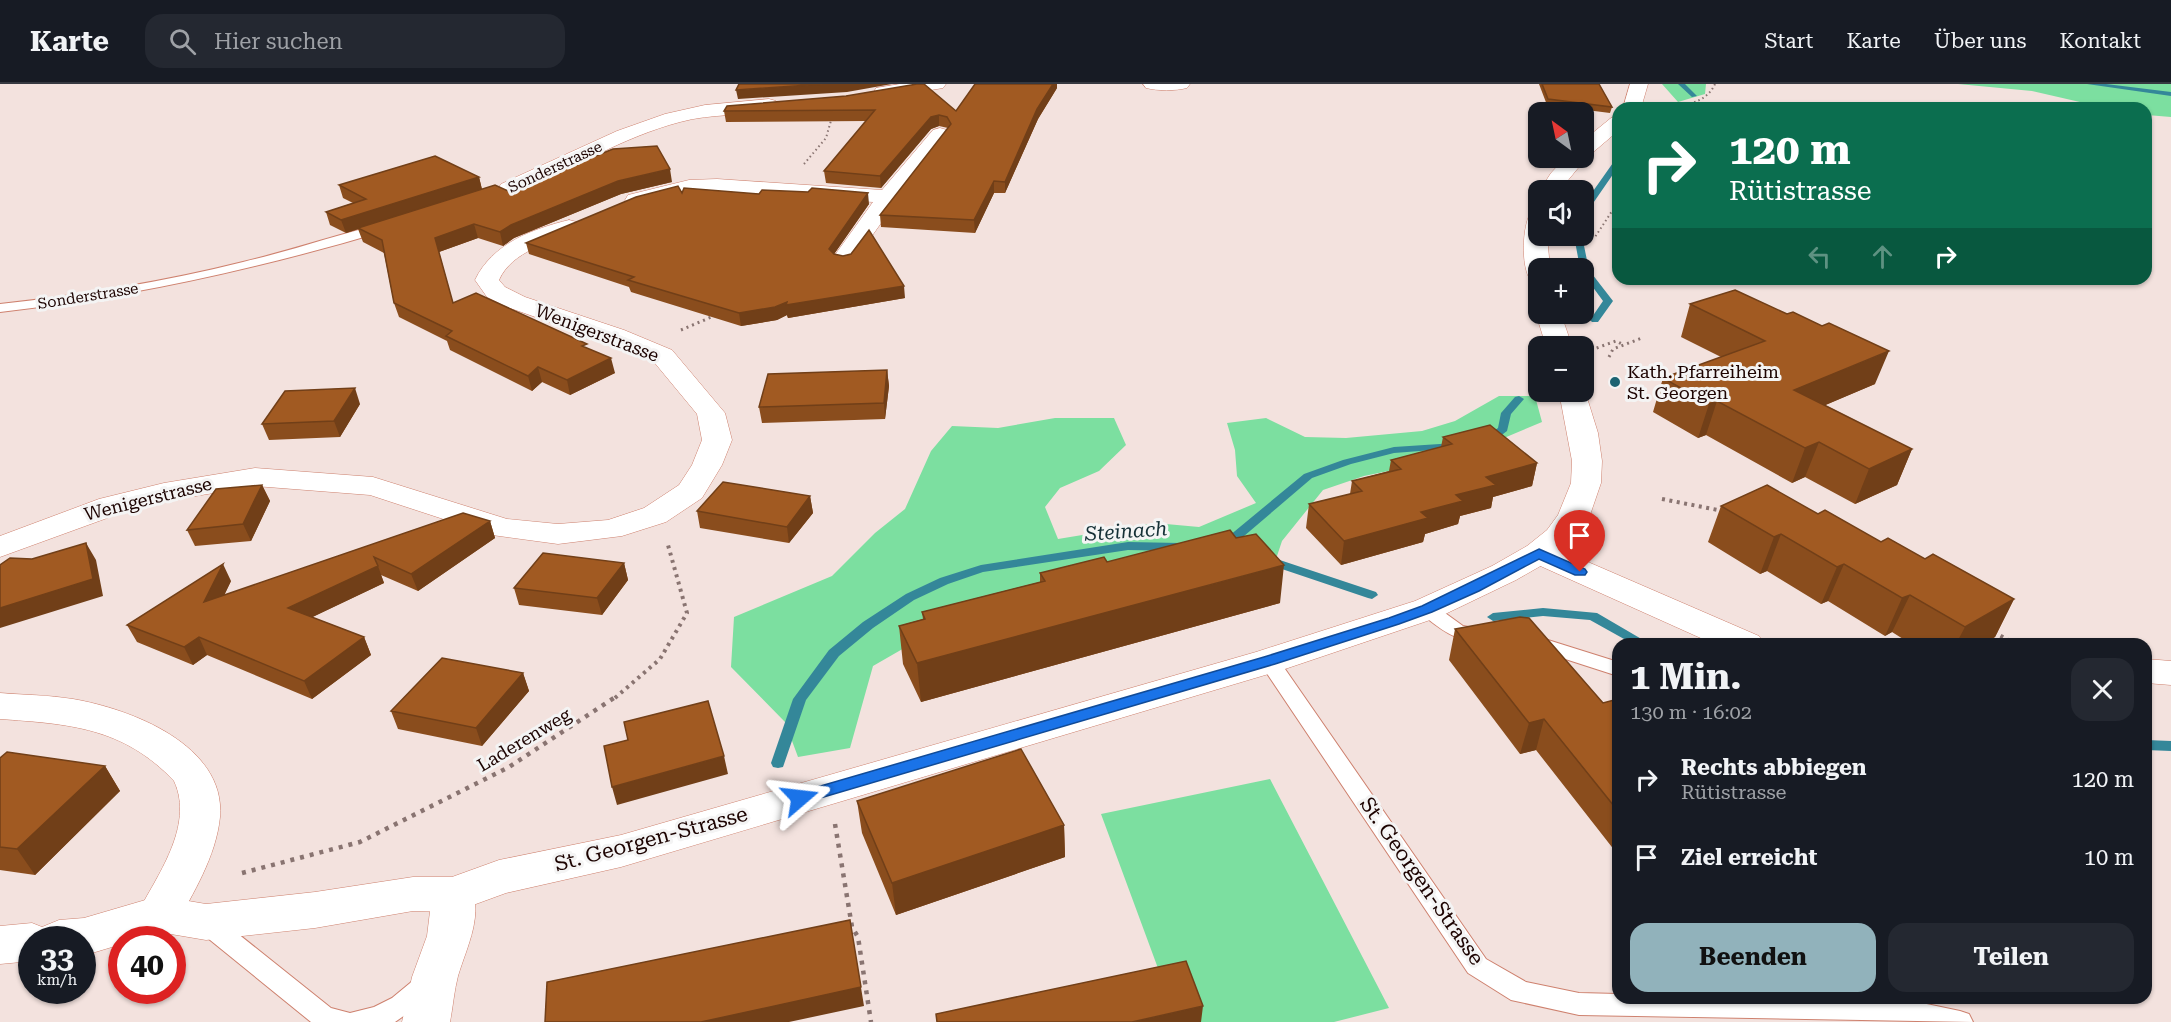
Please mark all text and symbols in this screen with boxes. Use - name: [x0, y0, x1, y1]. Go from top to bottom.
- search box: [145, 14, 565, 68]
- text: Karte: [30, 25, 109, 58]
- icon: search: [166, 25, 199, 58]
- text: Hier suchen: [214, 29, 343, 54]
- text: Start: [1765, 29, 1813, 53]
- text: Karte: [1846, 29, 1901, 53]
- text: Über uns: [1934, 29, 2026, 53]
- text: Kontakt: [2059, 29, 2141, 53]
- north arrow: [1528, 102, 1594, 168]
- map controls: [1528, 102, 1594, 402]
- text: 120 m: [1729, 125, 1851, 174]
- icon: right: [1630, 126, 1708, 204]
- street label: Sonderstrasse: [505, 137, 605, 197]
- text: Rütistrasse: [1729, 175, 1871, 207]
- button: sound: [1528, 180, 1594, 246]
- icon: left: [1803, 240, 1836, 273]
- icon: ahead: [1866, 240, 1899, 273]
- icon: right: [1929, 240, 1962, 273]
- button: +: [1528, 258, 1594, 324]
- street label: Sonderstrasse: [36, 279, 140, 313]
- street label: Wenigerstrasse: [532, 299, 662, 366]
- button: −: [1528, 336, 1594, 402]
- place label: Kath. Pfarreiheim St. Georgen: [1627, 361, 1779, 403]
- marker: Kath. Pfarreiheim St. Georgen: [1608, 375, 1622, 389]
- street label: Wenigerstrasse: [82, 472, 214, 525]
- pin: [1554, 510, 1605, 572]
- water label: Steinach: [1083, 516, 1168, 546]
- icon: arrive: [1563, 519, 1596, 552]
- text: 1 Min.: [1630, 656, 1741, 698]
- button: close: [2071, 658, 2134, 721]
- text: 130 m · 16:02: [1630, 700, 1752, 724]
- street label: Laderenweg: [473, 703, 575, 776]
- text: Rechts abbiegen: [1681, 755, 1867, 780]
- icon: right: [1630, 763, 1663, 796]
- position arrow: [768, 766, 832, 830]
- text: 120 m: [2071, 767, 2134, 792]
- text: Rütistrasse: [1681, 780, 1787, 804]
- street label: St. Georgen-Strasse: [1355, 793, 1489, 969]
- street label: St. Georgen-Strasse: [552, 802, 750, 876]
- icon: arrive: [1630, 841, 1663, 874]
- text: Ziel erreicht: [1681, 845, 1817, 870]
- text: 10 m: [2084, 845, 2134, 870]
- button: Beenden: [1630, 923, 1876, 992]
- button: Teilen: [1888, 923, 2134, 992]
- speed limit sign: 40: [108, 926, 186, 1004]
- text: 33: [40, 940, 74, 975]
- text: km/h: [37, 971, 77, 989]

